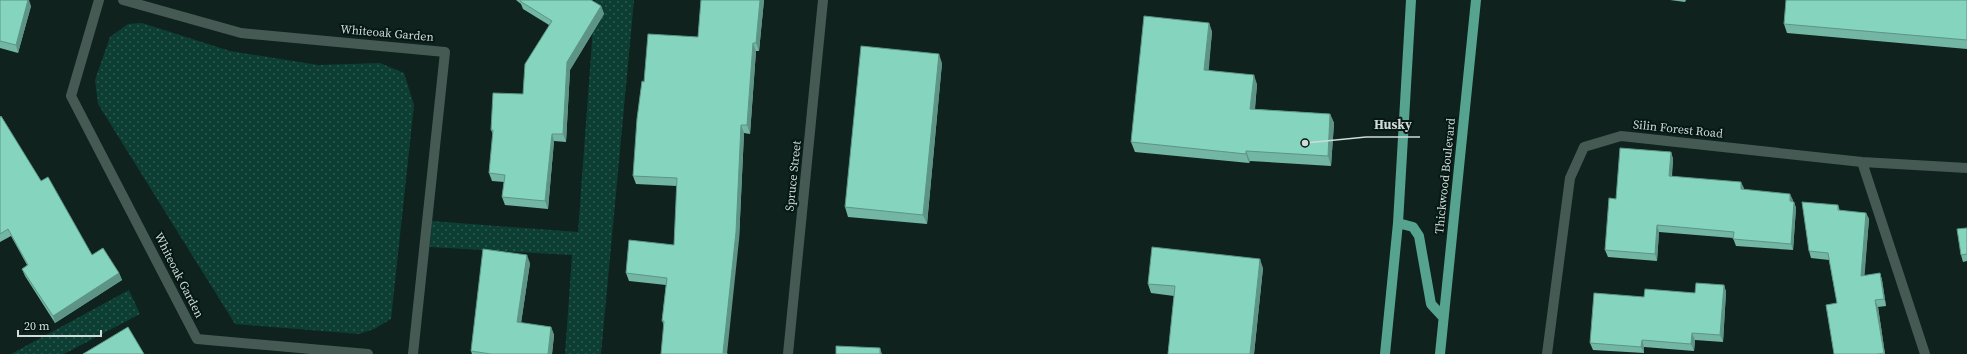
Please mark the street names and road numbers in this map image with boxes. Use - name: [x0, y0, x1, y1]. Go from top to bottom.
- street label: Whiteoak Garden: [340, 21, 434, 45]
- street label: Silin Forest Road: [1632, 116, 1724, 142]
- street label: Thickwood Boulevard: [1431, 117, 1459, 235]
- street label: Spruce Street: [781, 140, 805, 212]
- street label: Whiteoak Garden: [151, 230, 207, 320]

